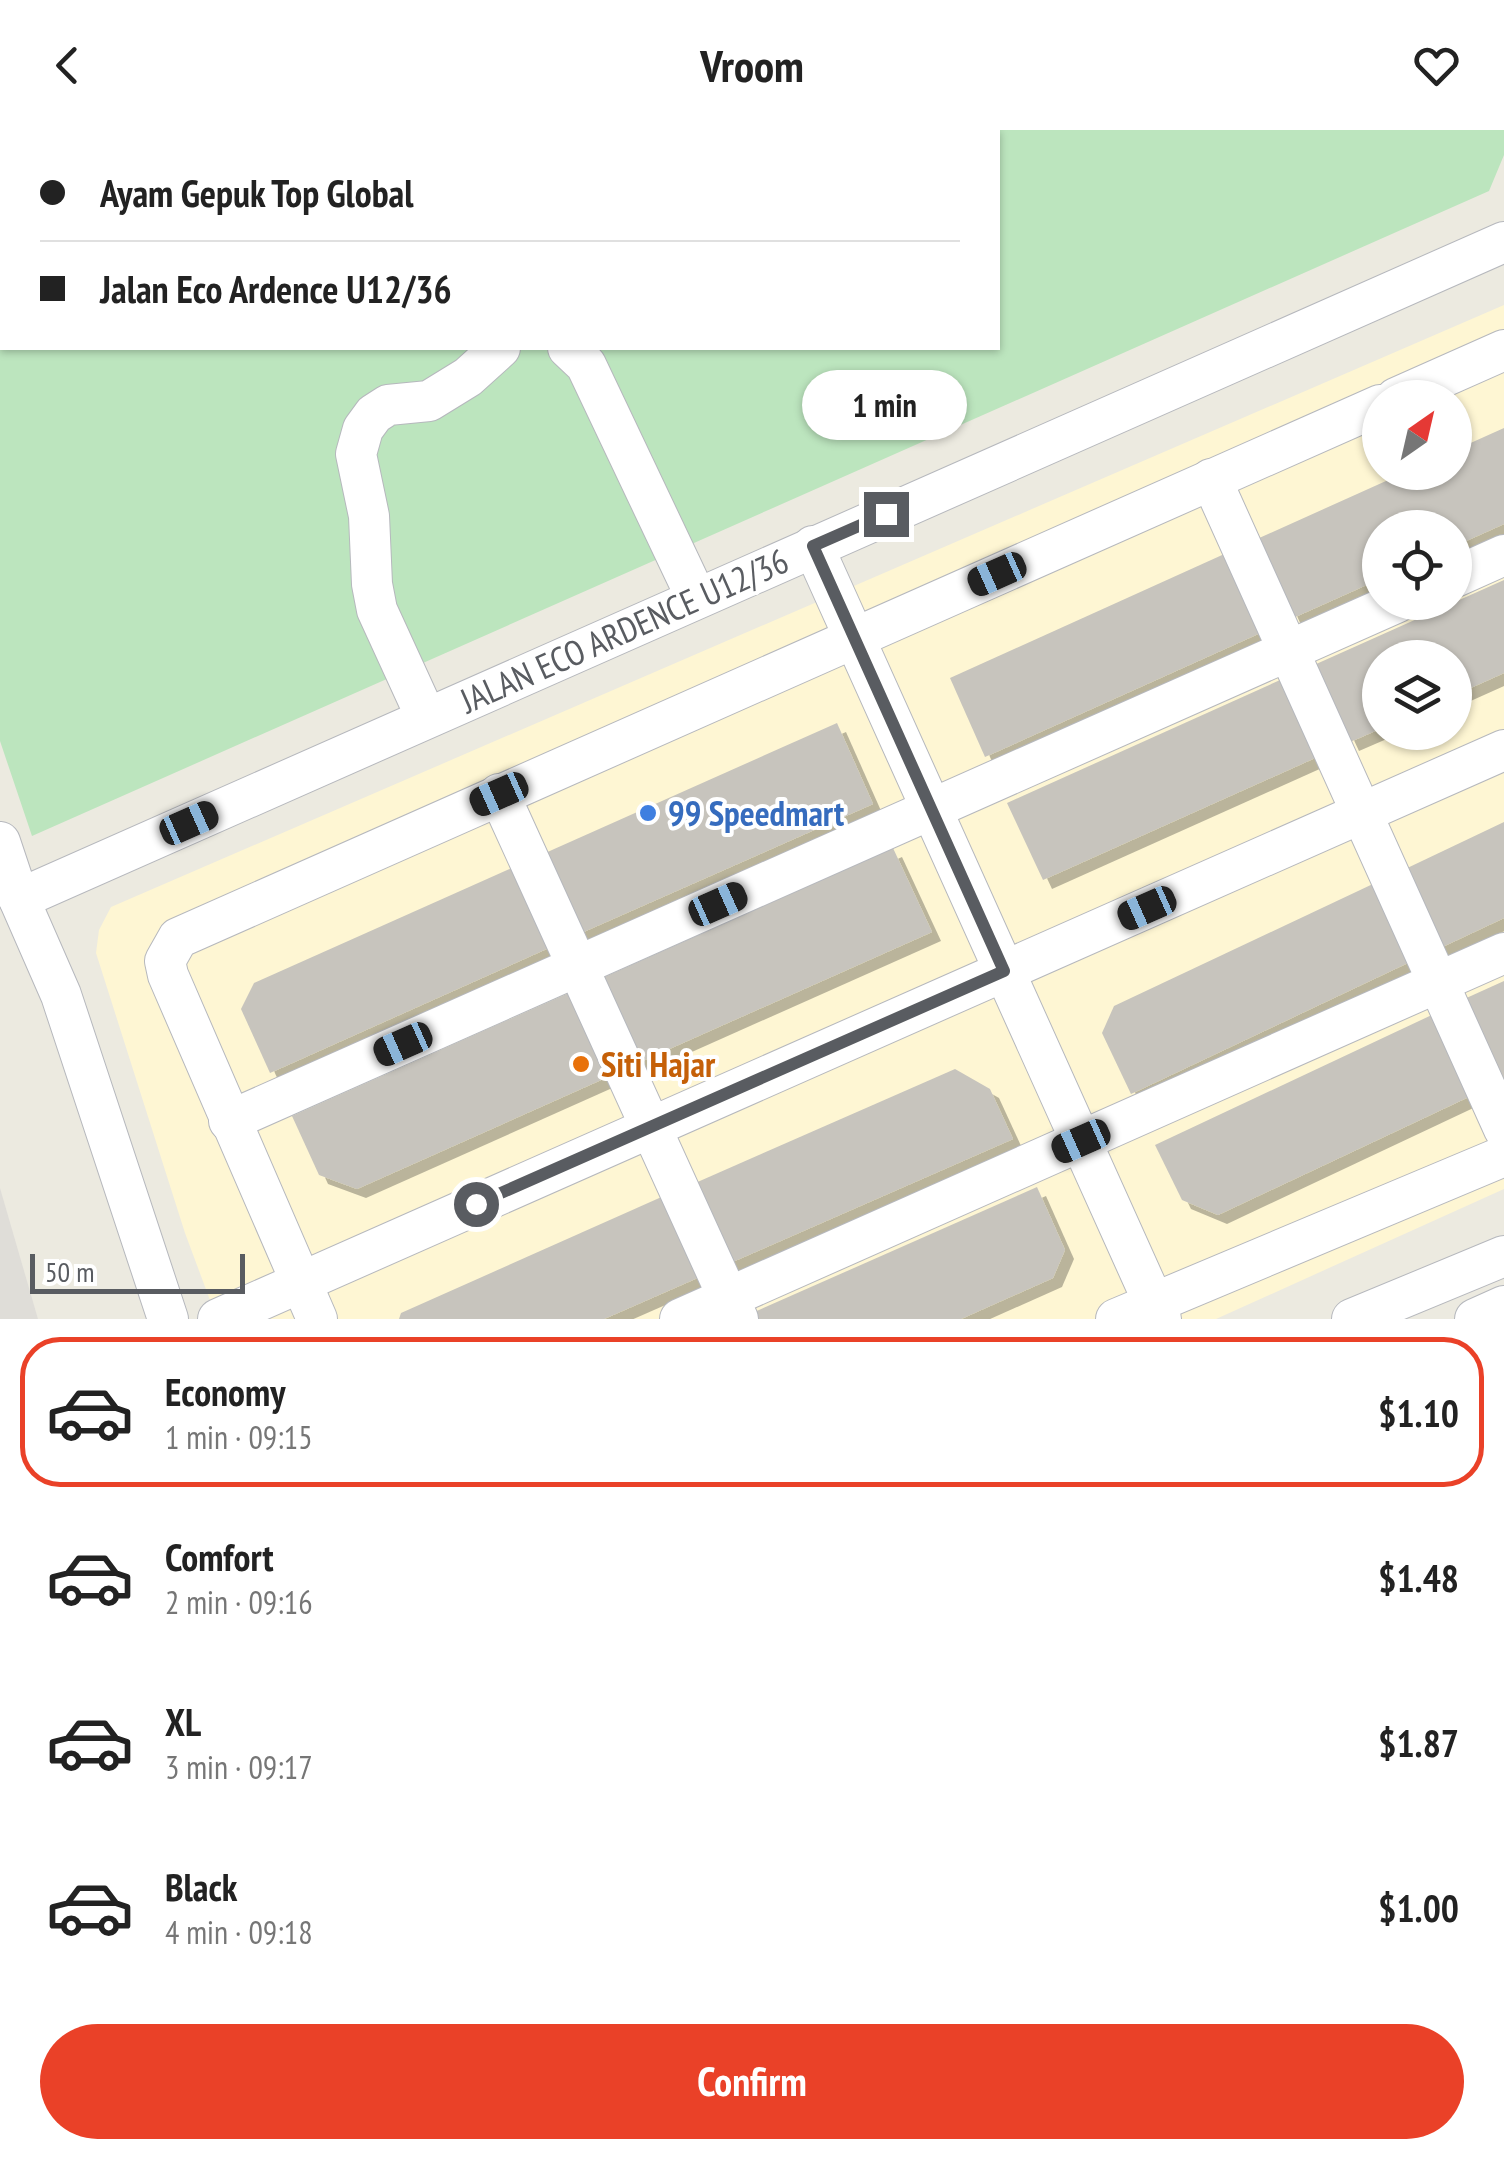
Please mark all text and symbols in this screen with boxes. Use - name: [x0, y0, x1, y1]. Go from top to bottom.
- text: Vroom: [700, 36, 804, 94]
- icon: back: [40, 38, 95, 93]
- icon: heart: [1409, 38, 1464, 93]
- text: Ayam Gepuk Top Global: [100, 168, 414, 217]
- text: Jalan Eco Ardence U12/36: [100, 264, 452, 313]
- callout: 1 min: [804, 369, 968, 439]
- north arrow: [1362, 380, 1472, 490]
- map controls: [1362, 380, 1472, 750]
- text: 1 min: [852, 384, 917, 426]
- route end: [864, 492, 909, 537]
- button: locate: [1362, 510, 1472, 620]
- street label: JALAN ECO ARDENCE U12/36: [452, 537, 795, 723]
- car: [963, 548, 1031, 600]
- button: layers: [1362, 640, 1472, 750]
- car: [465, 768, 533, 820]
- place label: 99 Speedmart: [668, 790, 844, 836]
- car: [155, 797, 223, 849]
- marker: 99 Speedmart: [637, 802, 659, 824]
- car: [684, 878, 752, 930]
- car: [1113, 882, 1181, 934]
- car: [369, 1018, 437, 1070]
- place label: Siti Hajar: [601, 1041, 716, 1087]
- marker: Siti Hajar: [570, 1053, 592, 1075]
- car: [1047, 1115, 1115, 1167]
- route start: [454, 1182, 499, 1227]
- scale bar: [30, 1249, 245, 1294]
- text: 50 m: [45, 1253, 94, 1290]
- icon: car: [45, 1367, 135, 1457]
- text: Economy: [165, 1367, 285, 1416]
- text: $1.10: [1378, 1388, 1459, 1437]
- text: 1 min · 09:15: [165, 1416, 313, 1458]
- icon: car: [45, 1532, 135, 1622]
- text: Comfort: [165, 1532, 274, 1581]
- text: $1.48: [1378, 1553, 1459, 1602]
- text: 2 min · 09:16: [165, 1581, 313, 1623]
- icon: car: [45, 1697, 135, 1787]
- text: XL: [165, 1697, 201, 1746]
- text: $1.87: [1378, 1718, 1459, 1767]
- text: 3 min · 09:17: [165, 1746, 313, 1788]
- icon: car: [45, 1862, 135, 1952]
- text: Black: [165, 1862, 238, 1911]
- text: $1.00: [1378, 1883, 1459, 1932]
- text: 4 min · 09:18: [165, 1911, 313, 1953]
- button: Confirm: [40, 2024, 1464, 2139]

